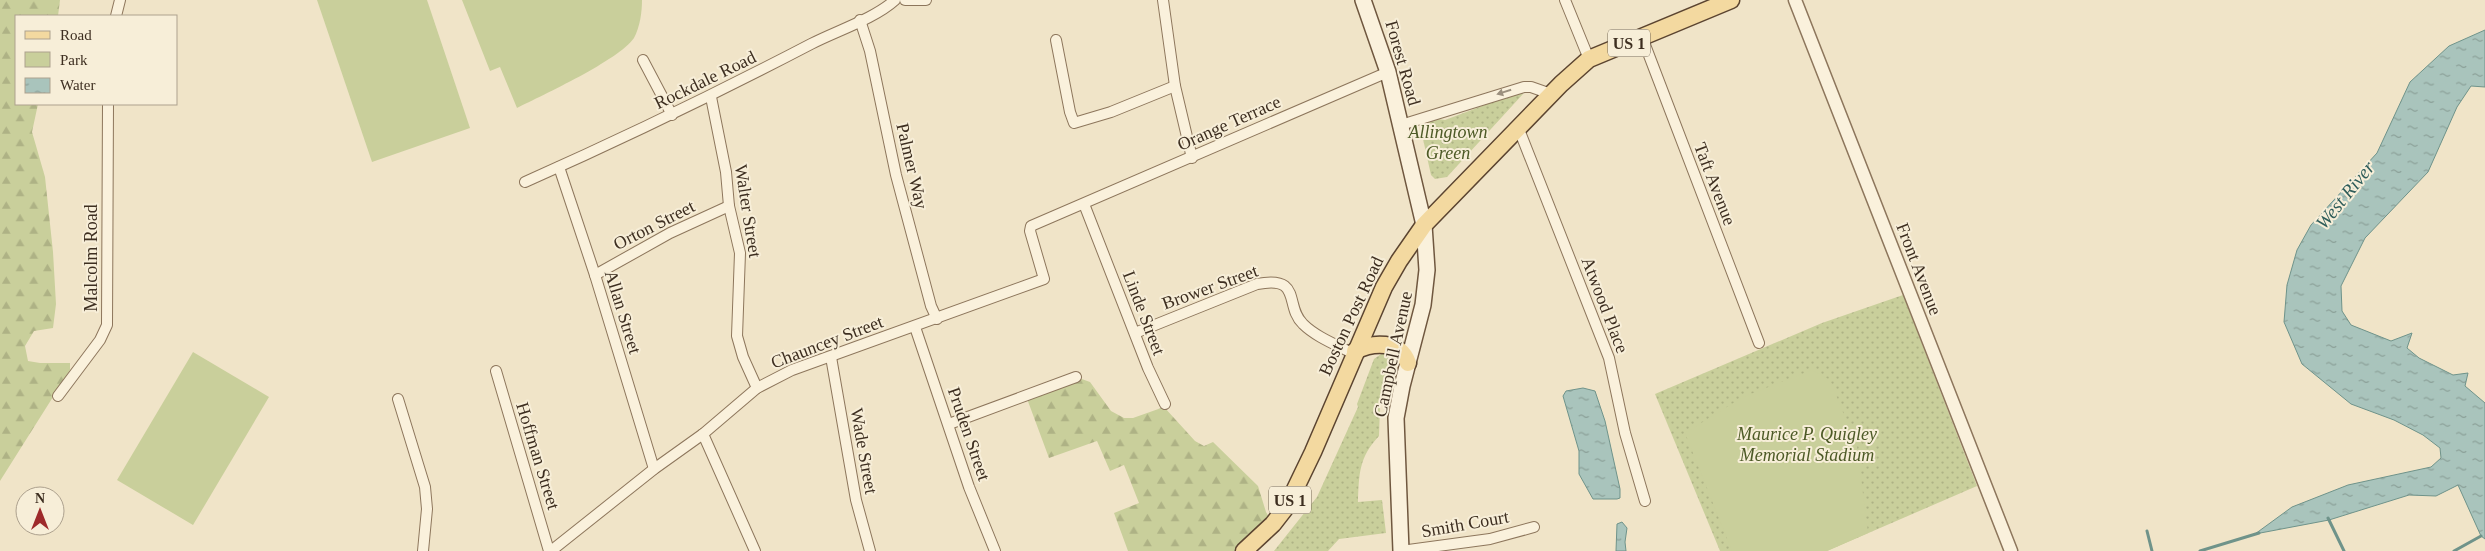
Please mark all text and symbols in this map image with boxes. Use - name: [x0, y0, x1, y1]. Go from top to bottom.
- legend: [15, 15, 178, 105]
- street label: Forest Road: [1381, 18, 1425, 108]
- text: Road: [60, 27, 92, 43]
- road number: US 1: [1608, 29, 1650, 56]
- street label: Rockdale Road: [651, 47, 759, 113]
- text: Park: [60, 52, 88, 68]
- text: Water: [60, 77, 95, 93]
- one-way arrow: [1497, 89, 1512, 97]
- street label: Orange Terrace: [1174, 91, 1284, 155]
- street label: Palmer Way: [892, 121, 932, 211]
- park label: Allingtown Green: [1407, 122, 1488, 163]
- street label: Taft Avenue: [1690, 140, 1740, 228]
- water label: West River: [2311, 156, 2379, 233]
- street label: Walter Street: [731, 163, 765, 259]
- street label: Orton Street: [610, 196, 698, 254]
- street label: Malcolm Road: [81, 204, 101, 312]
- street label: Front Avenue: [1892, 220, 1946, 318]
- street label: Boston Post Road: [1315, 253, 1387, 379]
- street label: Atwood Place: [1577, 254, 1633, 356]
- street label: Brower Street: [1159, 260, 1261, 314]
- street label: Allan Street: [601, 268, 645, 356]
- street label: Linde Street: [1119, 268, 1169, 358]
- street label: Campbell Avenue: [1370, 289, 1416, 419]
- street label: Chauncey Street: [768, 311, 886, 373]
- street label: Pruden Street: [944, 385, 994, 483]
- street label: Hoffman Street: [512, 400, 564, 512]
- street label: Wade Street: [847, 406, 881, 496]
- park label: Maurice P. Quigley Memorial Stadium: [1736, 424, 1877, 465]
- north arrow: [15, 486, 65, 536]
- road number: US 1: [1269, 486, 1311, 514]
- text: N: [35, 491, 45, 506]
- street label: Smith Court: [1420, 506, 1510, 542]

